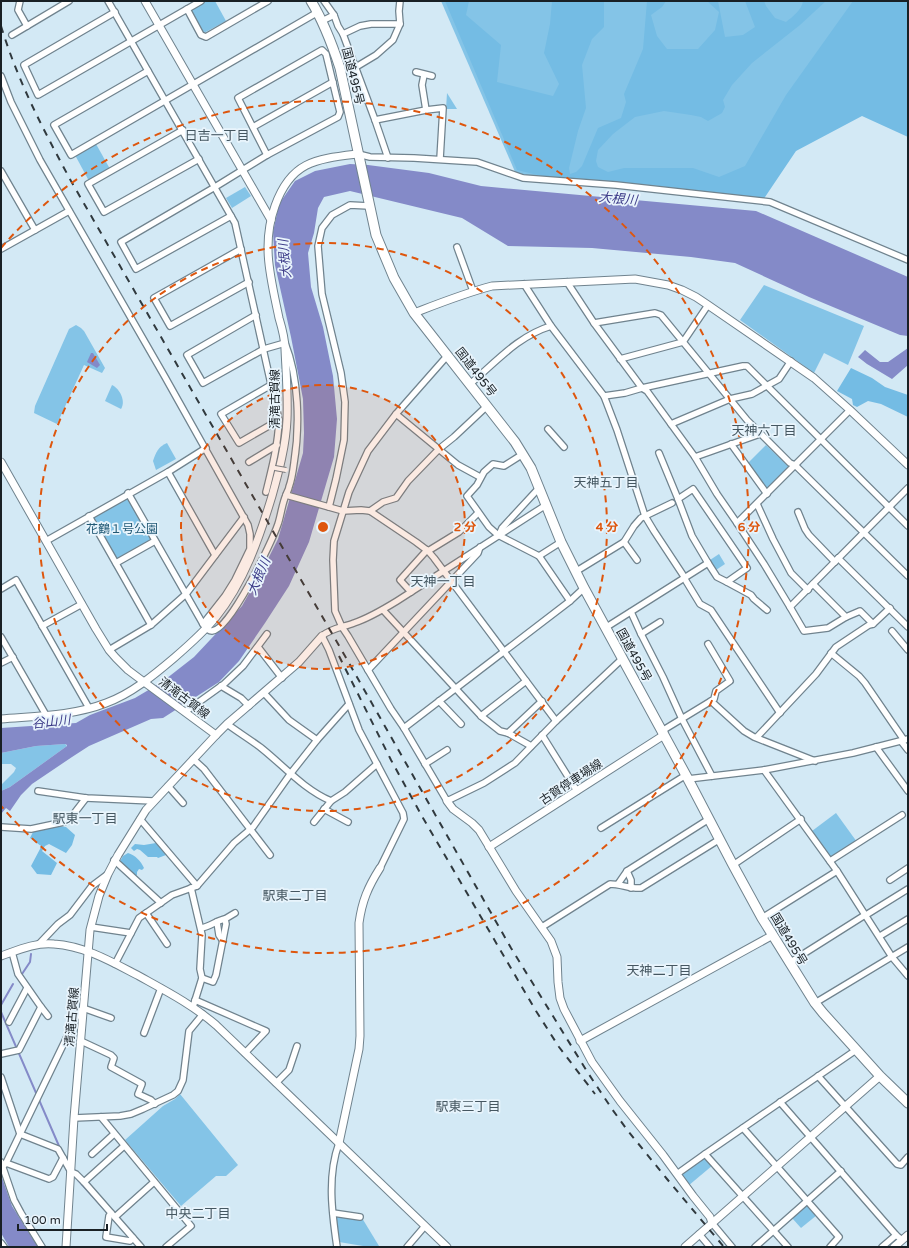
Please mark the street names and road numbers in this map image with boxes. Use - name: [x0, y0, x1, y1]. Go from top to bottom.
- street label: 国道495号: [339, 46, 367, 106]
- street label: 国道495号: [452, 345, 500, 399]
- street label: 清滝古賀線: [268, 369, 282, 429]
- street label: 国道495号: [614, 626, 654, 684]
- street label: 清滝古賀線: [156, 674, 212, 722]
- street label: 古賀停車場線: [537, 757, 605, 807]
- street label: 国道495号: [768, 910, 810, 968]
- street label: 清滝古賀線: [62, 986, 82, 1048]

